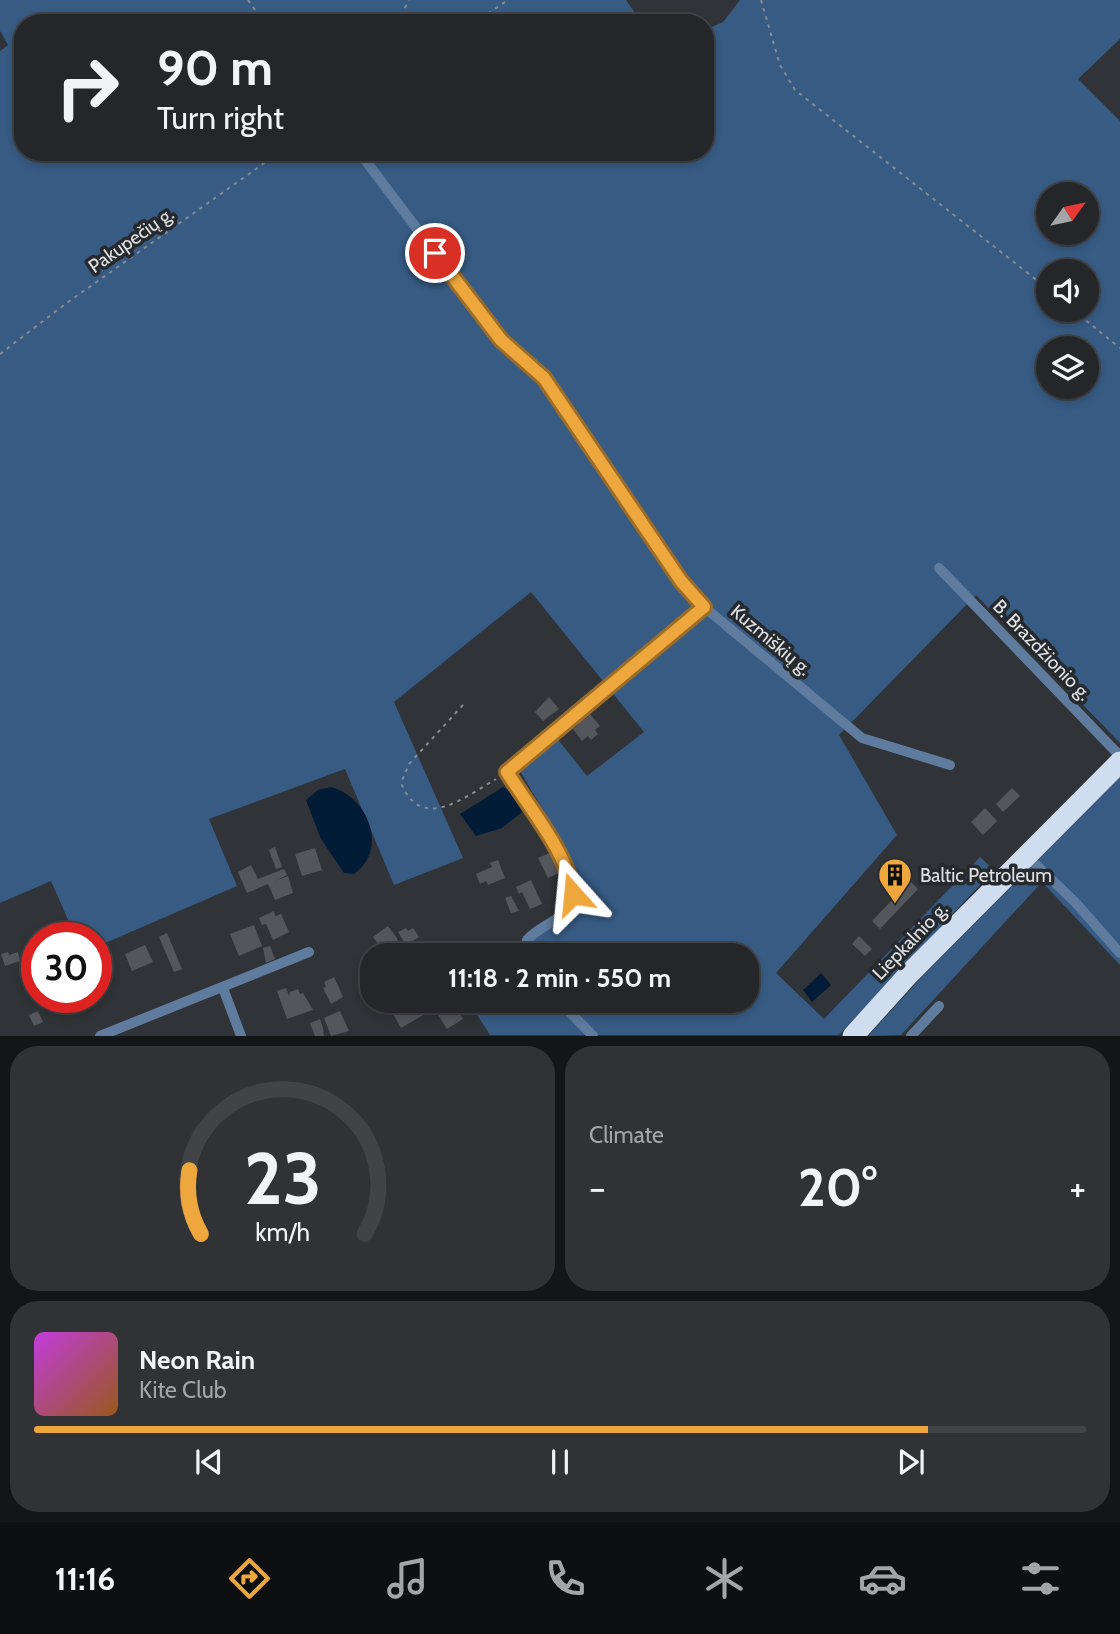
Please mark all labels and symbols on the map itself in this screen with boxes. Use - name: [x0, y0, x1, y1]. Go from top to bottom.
- north arrow: [1036, 182, 1099, 245]
- street label: Pakupečių g.: [84, 202, 178, 278]
- pin: [405, 223, 465, 283]
- street label: B. Brazdžionio g.: [988, 595, 1096, 705]
- street label: Kuzmiškių g.: [726, 600, 816, 680]
- building icon: Baltic Petroleum: [876, 856, 914, 905]
- position arrow: [536, 857, 610, 931]
- place label: Baltic Petroleum: [920, 864, 1052, 887]
- street label: Liepkalnio g.: [867, 898, 953, 984]
- speed limit sign: 30: [21, 922, 112, 1013]

